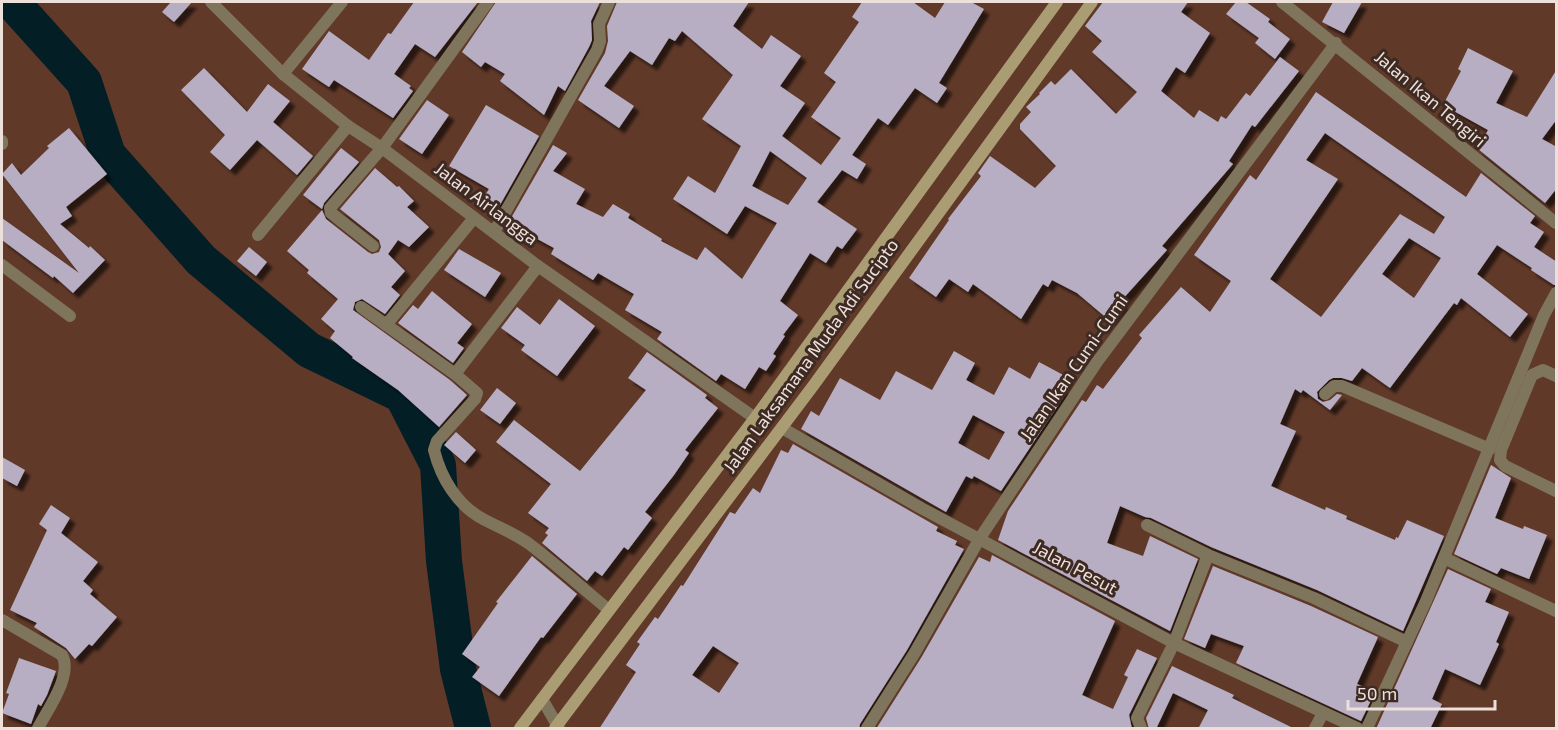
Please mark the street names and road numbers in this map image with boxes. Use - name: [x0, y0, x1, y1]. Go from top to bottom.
- street label: Jalan Ikan Tengiri: [1371, 45, 1491, 151]
- street label: Jalan Airlangga: [431, 157, 543, 249]
- street label: Jalan Laksamana Muda Adi Sucipto: [718, 234, 903, 477]
- street label: Jalan Ikan Cumi-Cumi: [1014, 290, 1132, 445]
- street label: Jalan Pesut: [1030, 536, 1121, 599]

